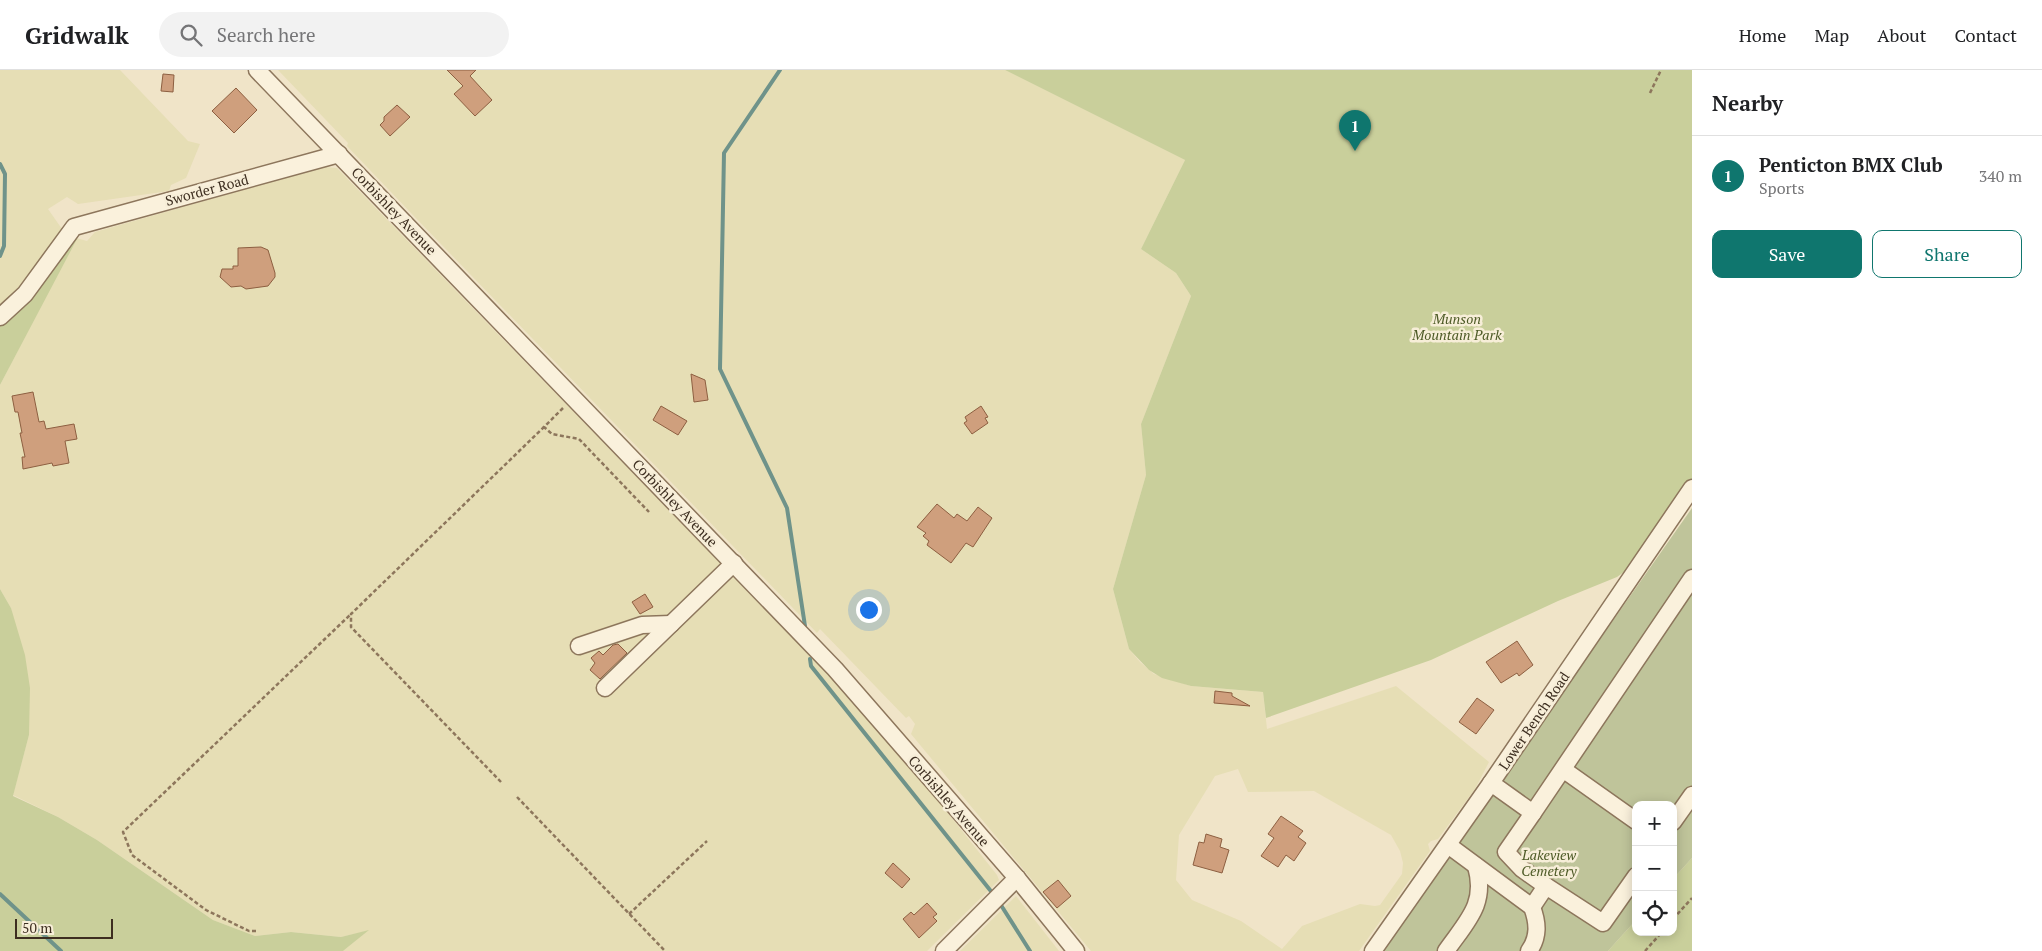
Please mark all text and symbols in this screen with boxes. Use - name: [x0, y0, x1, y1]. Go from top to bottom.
- search box: [159, 12, 509, 57]
- text: Gridwalk: [25, 19, 129, 51]
- icon: search: [177, 21, 205, 49]
- text: Search here: [217, 22, 316, 47]
- text: Home: [1739, 23, 1786, 47]
- text: Map: [1814, 23, 1849, 47]
- text: About: [1877, 23, 1926, 47]
- text: Contact: [1954, 23, 2017, 47]
- text: Nearby: [1712, 89, 1783, 117]
- pin: 1: [1339, 110, 1371, 151]
- text: Penticton BMX Club: [1759, 152, 1943, 177]
- street label: Corbishley Avenue: [348, 163, 441, 259]
- text: 1: [1723, 165, 1733, 187]
- text: 340 m: [1979, 165, 2022, 187]
- street label: Sworder Road: [163, 169, 251, 210]
- text: Sports: [1759, 177, 1805, 199]
- button: Save: [1712, 230, 1862, 278]
- button: Share: [1872, 230, 2022, 278]
- park label: Munson Mountain Park: [1411, 309, 1502, 344]
- street label: Corbishley Avenue: [629, 455, 722, 551]
- your location: [856, 597, 882, 623]
- street label: Lower Bench Road: [1494, 668, 1574, 773]
- street label: Corbishley Avenue: [904, 751, 994, 850]
- map controls: [1632, 801, 1677, 936]
- button: +: [1632, 801, 1677, 846]
- park label: Lakeview Cemetery: [1521, 845, 1577, 880]
- button: −: [1632, 846, 1677, 891]
- button: locate: [1632, 891, 1677, 936]
- scale bar: [15, 916, 112, 939]
- text: 50 m: [22, 918, 52, 937]

